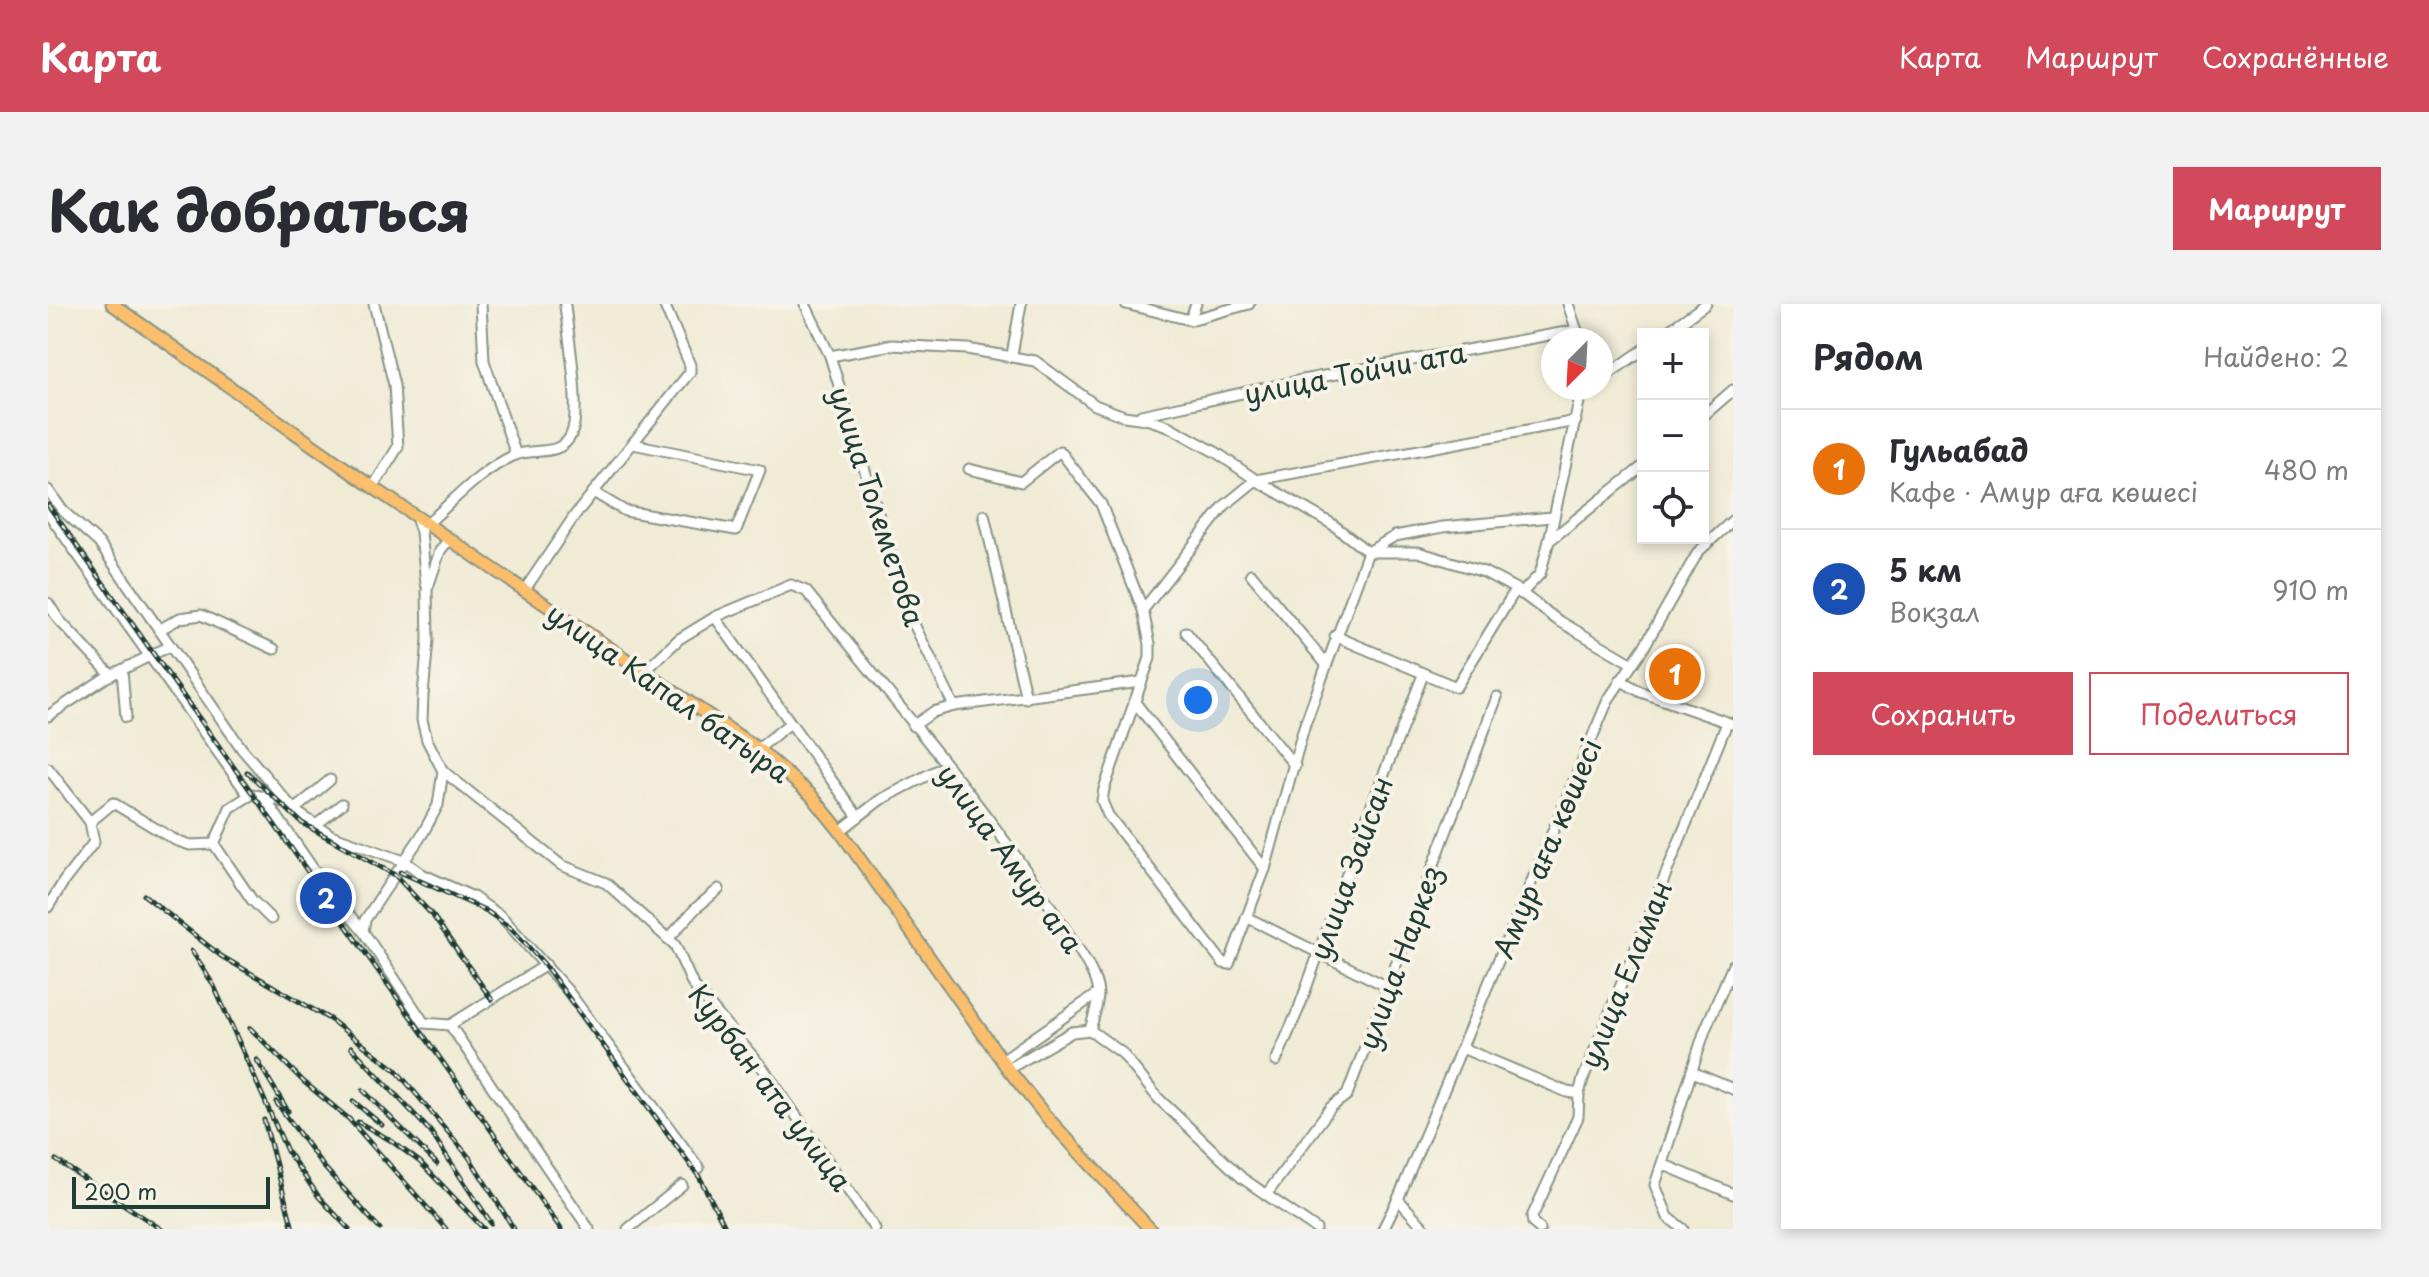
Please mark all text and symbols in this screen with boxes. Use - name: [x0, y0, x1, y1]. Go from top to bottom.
- text: Карта: [40, 28, 162, 85]
- text: Карта: [1899, 35, 1981, 78]
- text: Маршрут: [2025, 35, 2158, 78]
- text: Сохранённые: [2202, 35, 2389, 78]
- text: Как добраться: [48, 166, 471, 251]
- button: Маршрут: [2173, 167, 2381, 250]
- north arrow: [1541, 328, 1613, 400]
- map controls: [1637, 328, 1709, 544]
- button: +: [1637, 328, 1709, 400]
- street label: улица Тойчи ата: [1240, 329, 1470, 415]
- text: Рядом: [1813, 330, 1924, 382]
- text: Найдено: 2: [2203, 337, 2349, 376]
- street label: улица Толеметова: [819, 381, 937, 632]
- button: −: [1637, 400, 1709, 472]
- text: Гульабад: [1889, 427, 2028, 472]
- text: 1: [1833, 450, 1845, 489]
- text: 480 m: [2264, 450, 2349, 489]
- button: locate: [1637, 472, 1709, 544]
- text: Кафе · Амур аға көшесі: [1889, 472, 2198, 511]
- text: 5 км: [1889, 547, 1962, 592]
- text: 2: [1830, 570, 1848, 609]
- text: 910 m: [2272, 570, 2349, 609]
- street label: улица Капал батыра: [538, 591, 800, 793]
- text: Вокзал: [1889, 592, 1980, 631]
- pin: 1: [1649, 644, 1701, 704]
- button: Сохранить: [1813, 672, 2073, 755]
- button: Поделиться: [2089, 672, 2349, 755]
- your location: [1178, 680, 1218, 720]
- street label: Амур аға көшесі: [1480, 731, 1612, 965]
- street label: улица Амур ага: [928, 754, 1095, 962]
- street label: улица Зайсан: [1297, 770, 1403, 966]
- street label: улица Наркез: [1346, 859, 1452, 1055]
- pin: 2: [300, 868, 352, 928]
- street label: улица Еламан: [1568, 874, 1682, 1074]
- street label: Курбан ата улица: [679, 974, 864, 1200]
- scale bar: [72, 1173, 270, 1209]
- text: 200 m: [84, 1174, 157, 1207]

